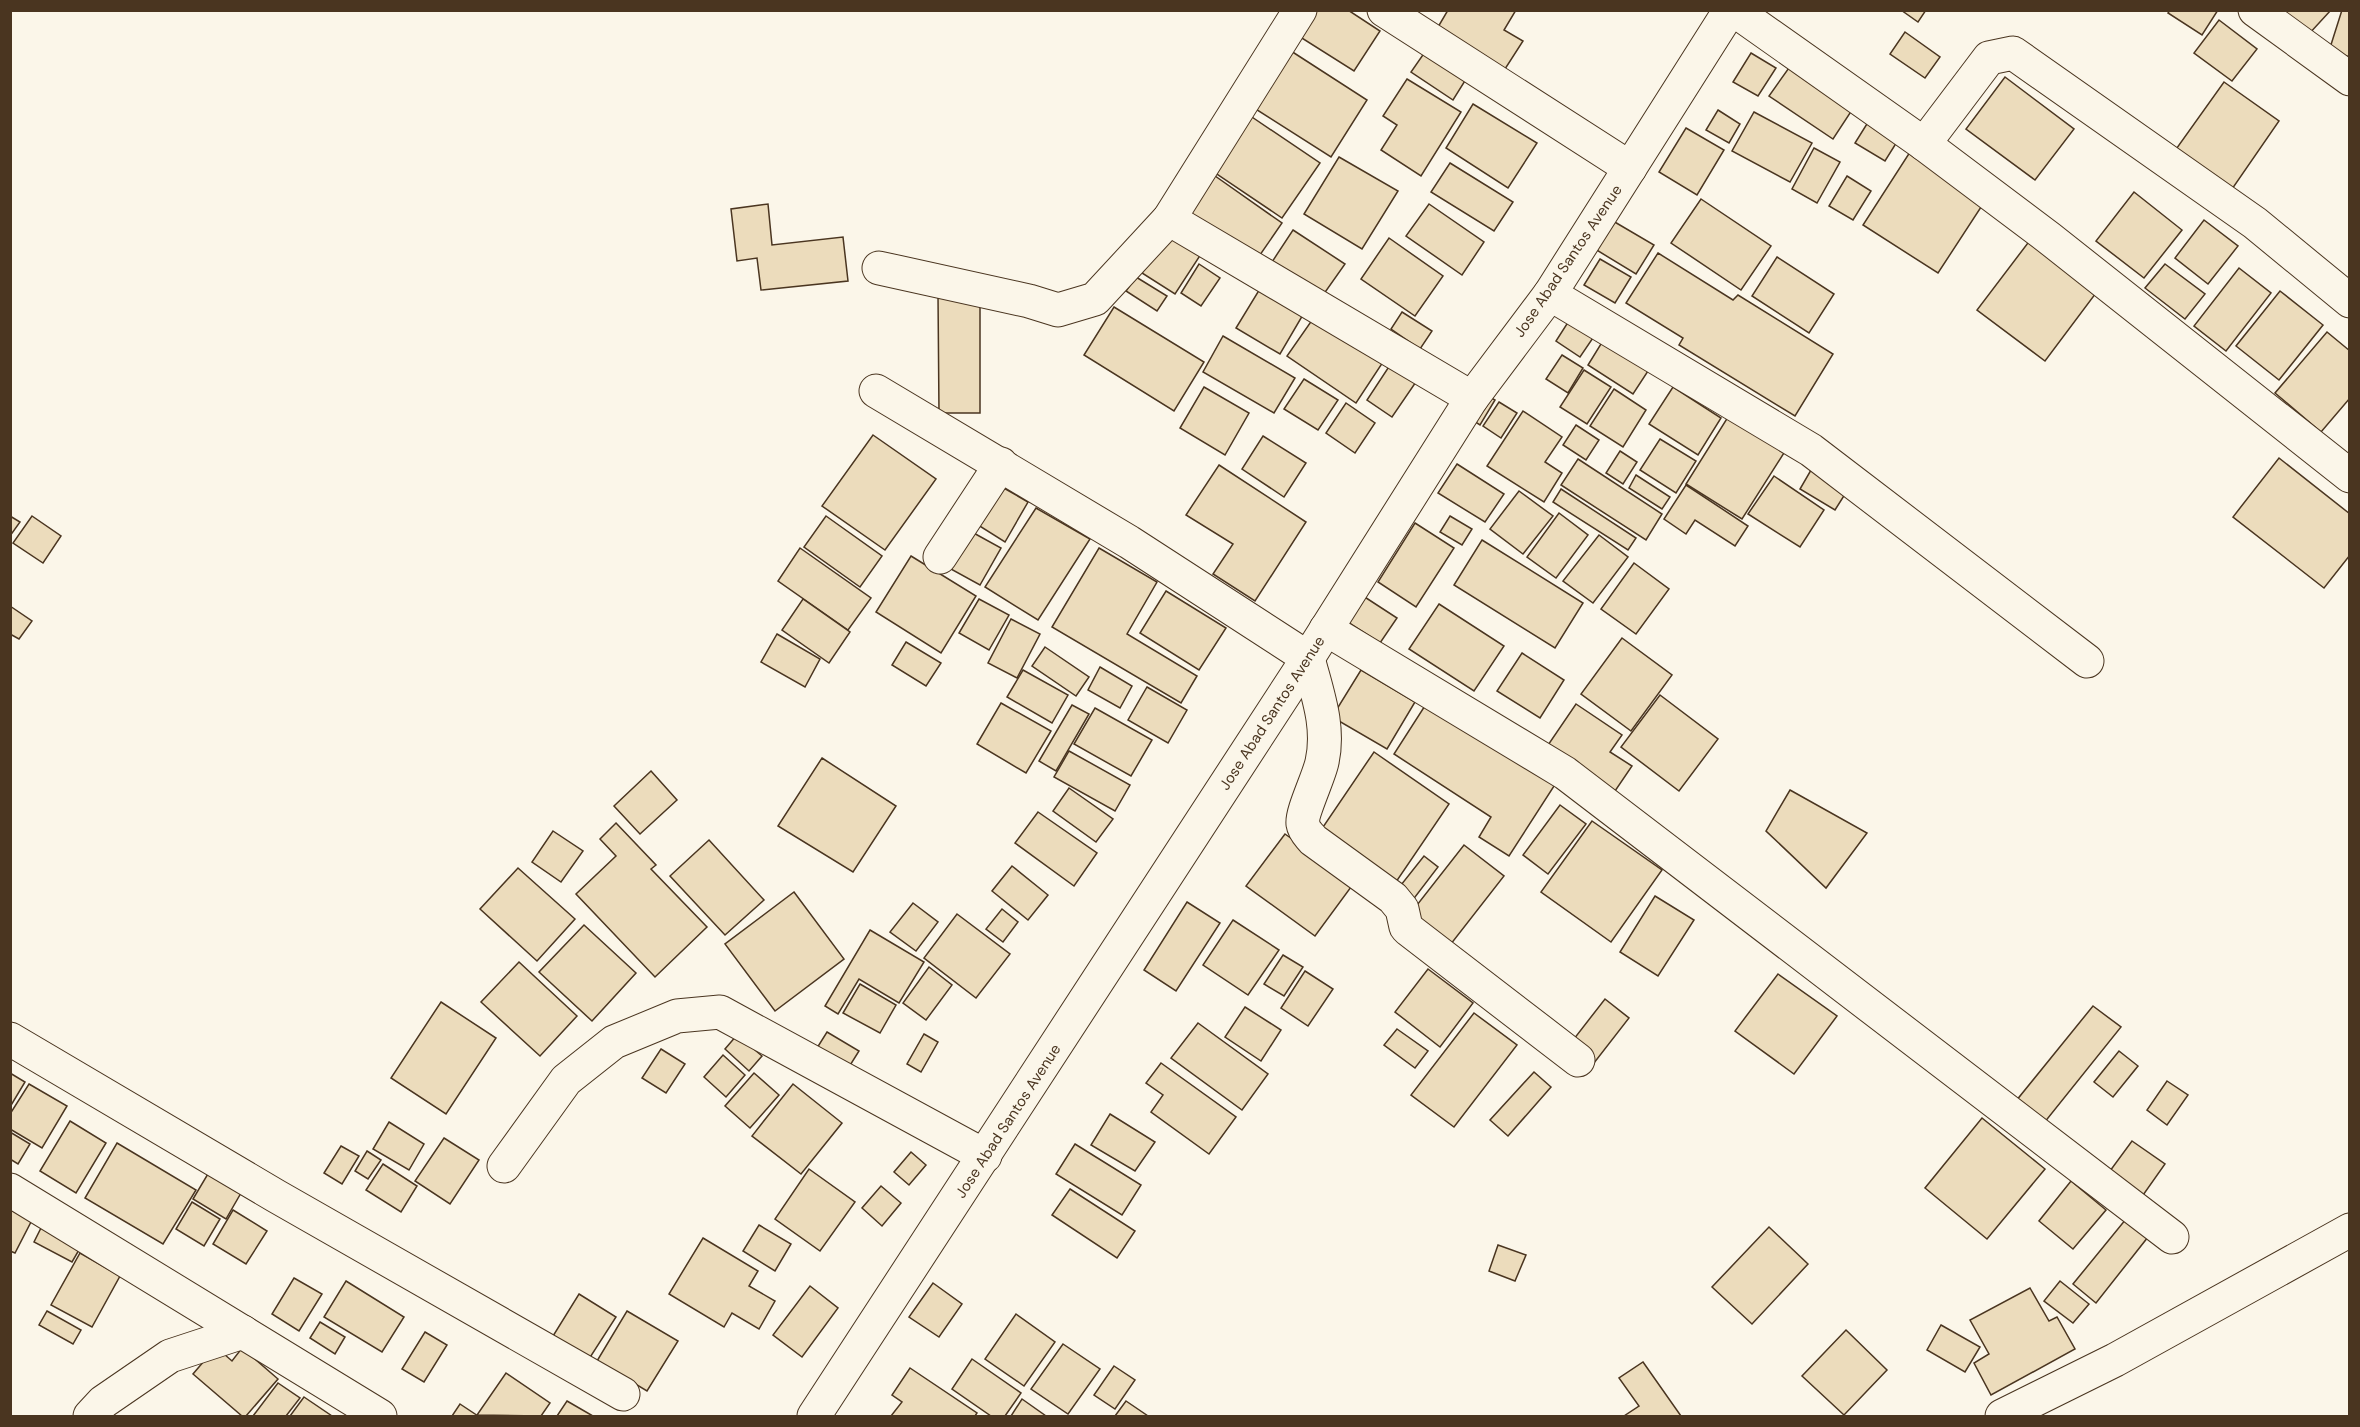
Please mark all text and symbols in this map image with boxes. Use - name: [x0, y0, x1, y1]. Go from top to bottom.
- street label: Jose Abad Santos Avenue: [1509, 181, 1627, 341]
- street label: Jose Abad Santos Avenue: [1215, 632, 1329, 794]
- street label: Jose Abad Santos Avenue: [951, 1040, 1065, 1202]

